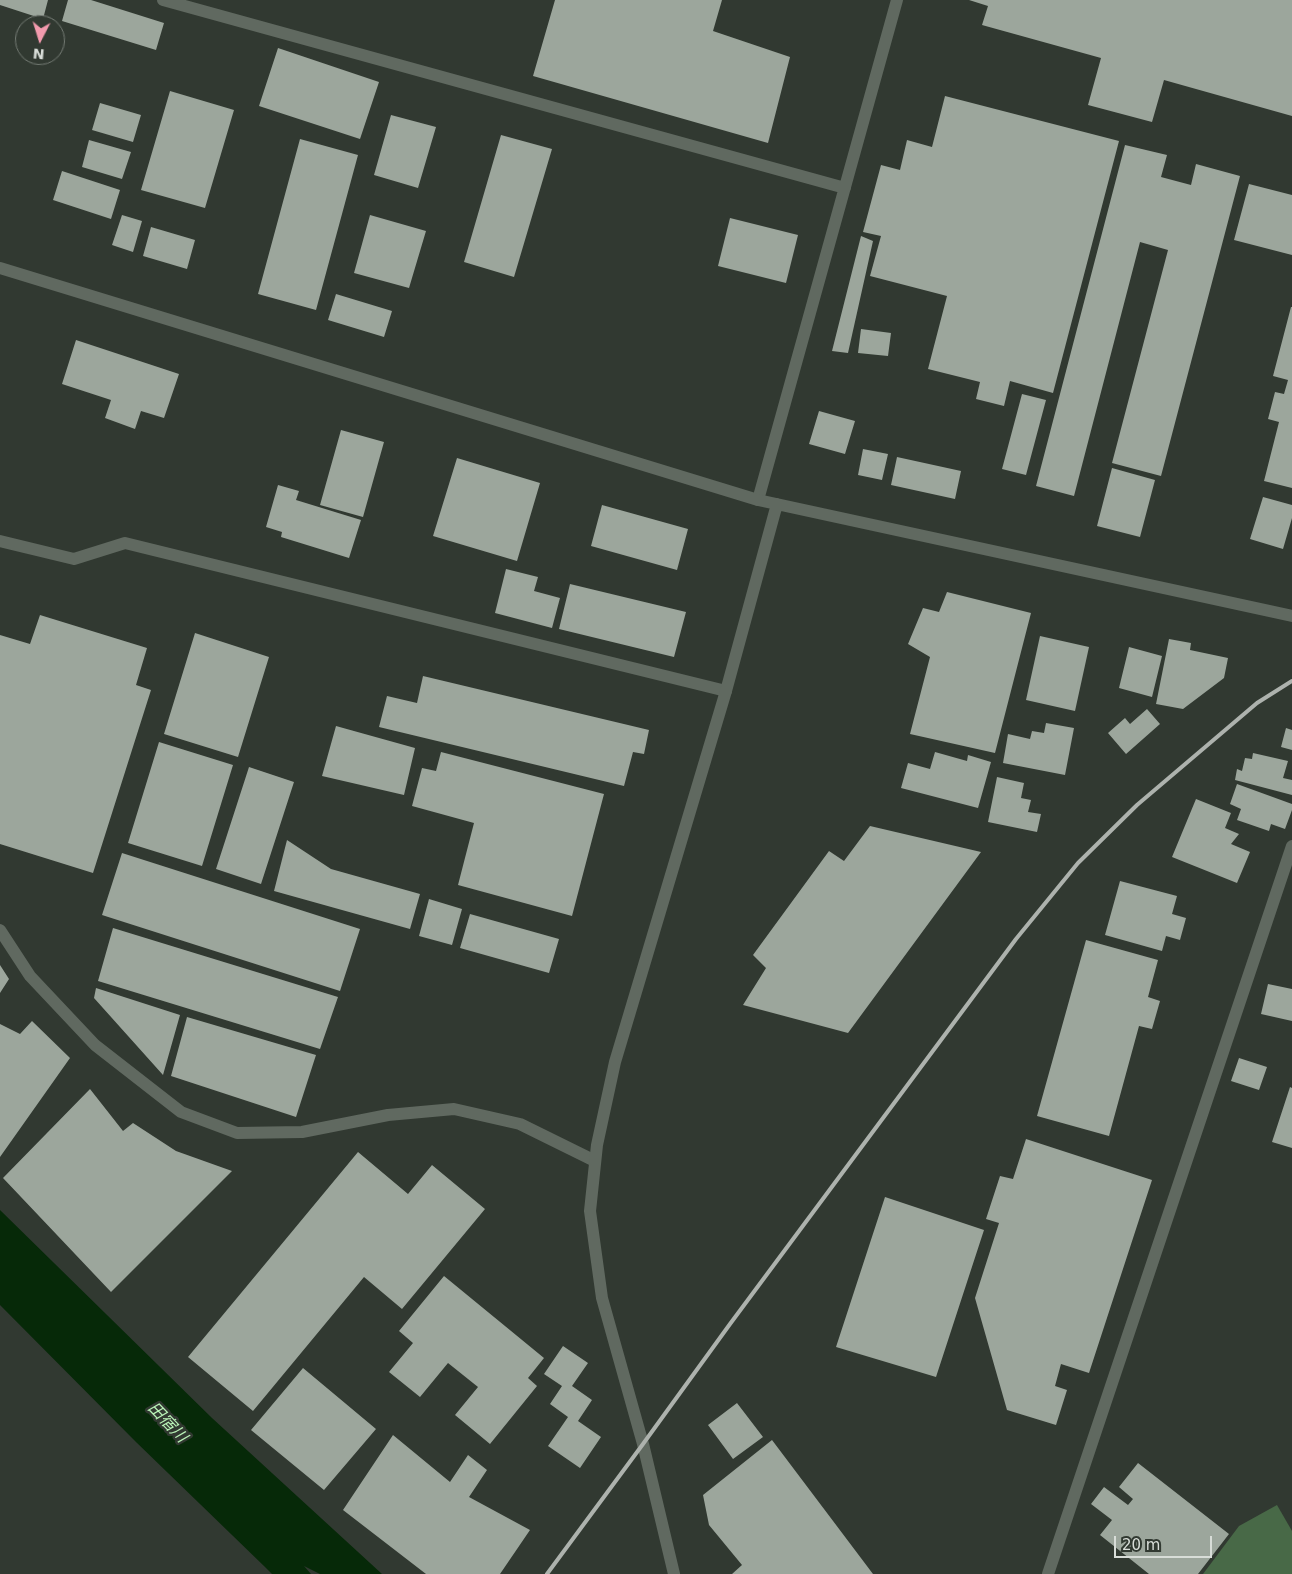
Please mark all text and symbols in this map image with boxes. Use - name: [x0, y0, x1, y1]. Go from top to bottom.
- north arrow: [15, 15, 65, 65]
- text: N: [32, 45, 45, 62]
- water label: 田宿川: [143, 1399, 191, 1447]
- scale bar: [1117, 1526, 1214, 1558]
- text: 20 m: [1122, 1536, 1160, 1554]

